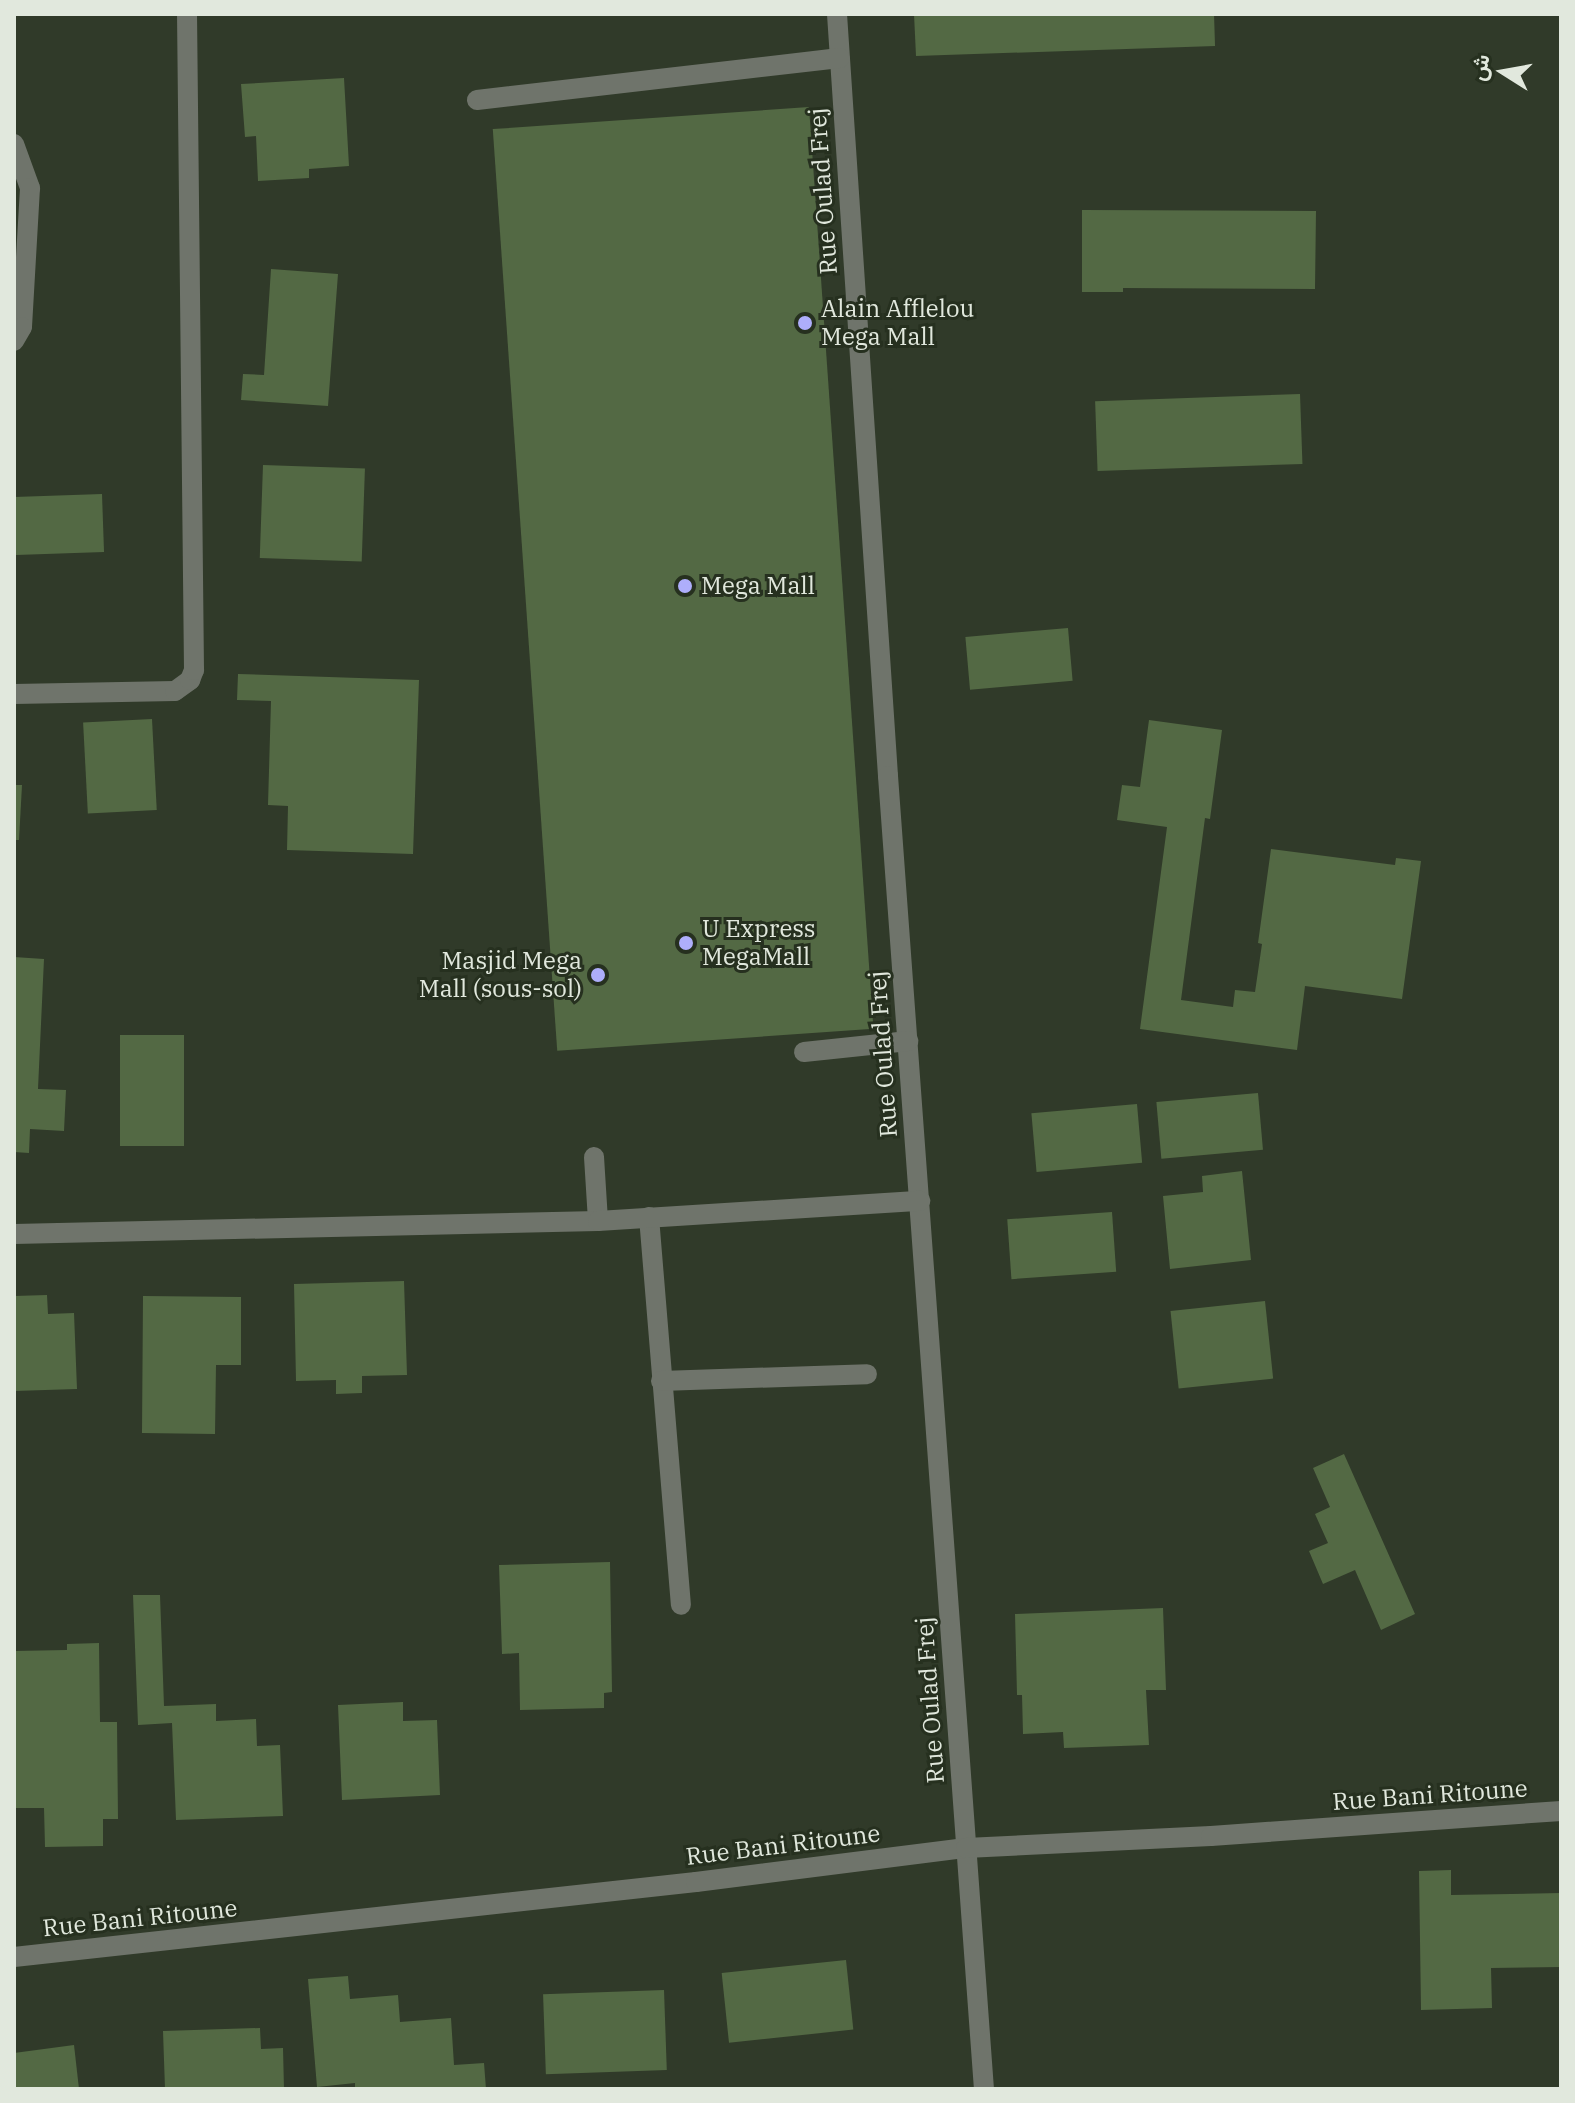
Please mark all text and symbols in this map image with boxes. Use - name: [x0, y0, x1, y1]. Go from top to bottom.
- north arrow: [1463, 32, 1543, 112]
- text: ش: [1462, 52, 1496, 83]
- street label: Rue Oulad Frej: [803, 107, 843, 275]
- place label: Alain Afflelou Mega Mall: [821, 295, 974, 351]
- marker: Alain Afflelou Mega Mall: [796, 314, 814, 332]
- place label: Mega Mall: [701, 572, 815, 600]
- marker: Mega Mall: [676, 577, 694, 595]
- place label: U Express MegaMall: [702, 915, 816, 971]
- marker: U Express MegaMall: [677, 934, 695, 952]
- place label: Masjid Mega Mall (sous-sol): [419, 947, 582, 1003]
- marker: Masjid Mega Mall (sous-sol): [589, 966, 607, 984]
- street label: Rue Oulad Frej: [863, 970, 903, 1138]
- street label: Rue Oulad Frej: [910, 1616, 950, 1784]
- street label: Rue Bani Ritoune: [1331, 1774, 1529, 1816]
- street label: Rue Bani Ritoune: [684, 1819, 882, 1871]
- street label: Rue Bani Ritoune: [41, 1893, 239, 1943]

